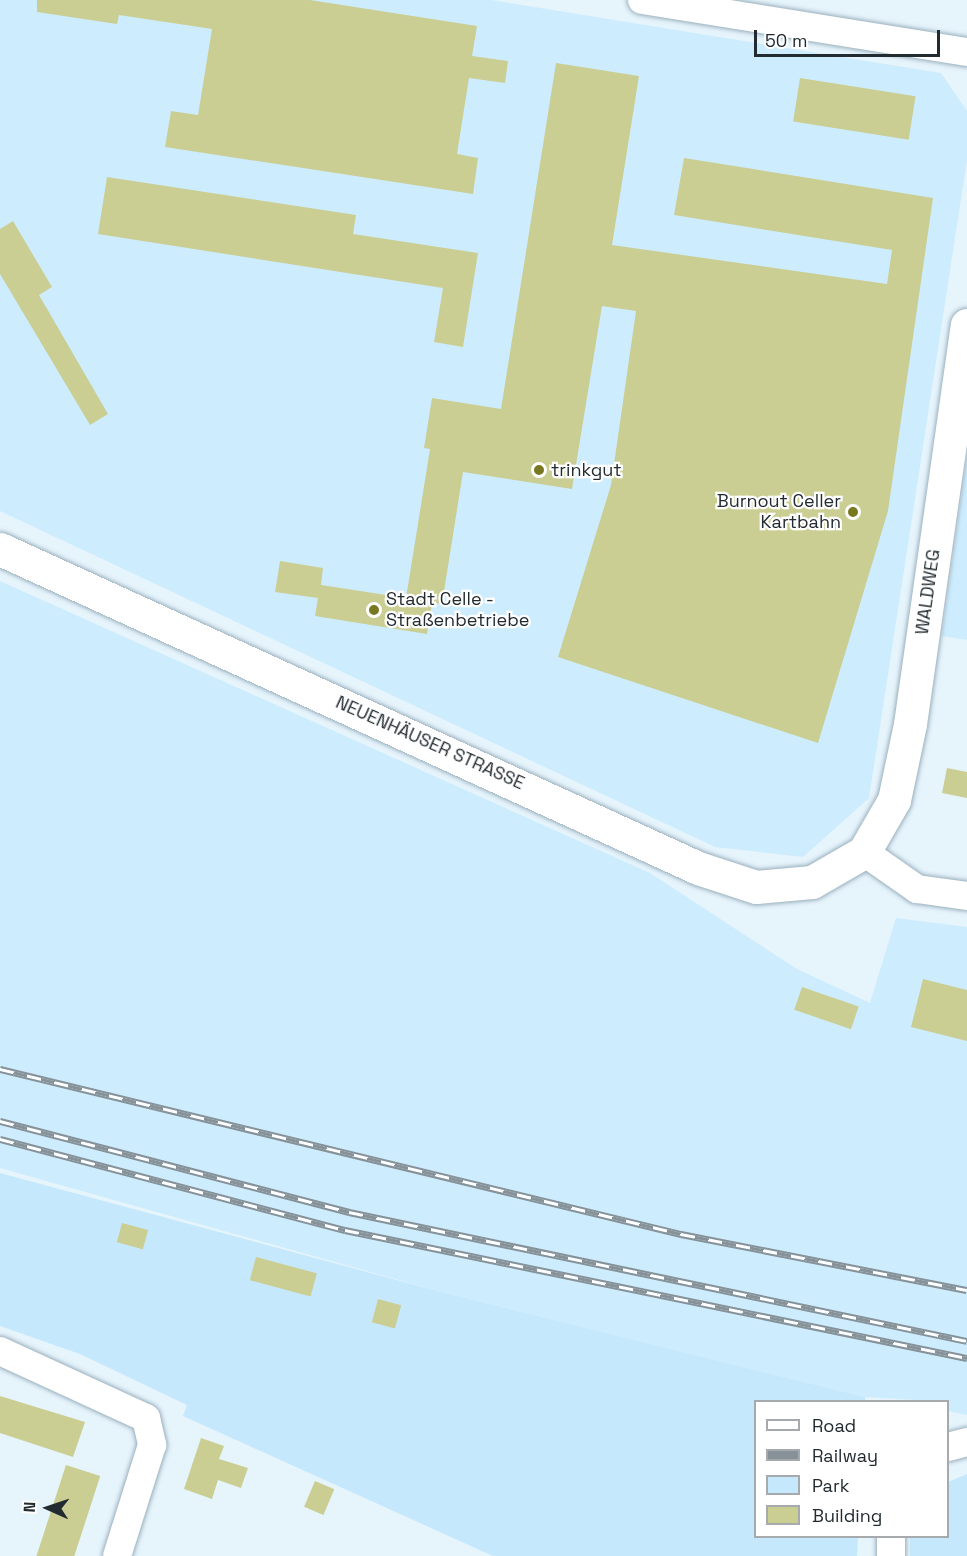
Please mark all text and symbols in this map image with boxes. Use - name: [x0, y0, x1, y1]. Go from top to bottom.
- scale bar: [757, 18, 943, 56]
- text: 50 m: [765, 29, 807, 52]
- place label: trinkgut: [551, 459, 622, 481]
- marker: trinkgut: [532, 463, 546, 477]
- place label: Burnout Celler Kartbahn: [717, 491, 841, 534]
- marker: Burnout Celler Kartbahn: [846, 505, 860, 519]
- street label: WALDWEG: [911, 548, 945, 636]
- place label: Stadt Celle - Straßenbetriebe: [386, 589, 529, 632]
- marker: Stadt Celle - Straßenbetriebe: [367, 603, 381, 617]
- street label: NEUENHÄUSER STRASSE: [332, 692, 528, 794]
- legend: [754, 1400, 949, 1538]
- text: Road: [812, 1414, 856, 1437]
- text: Railway: [812, 1444, 878, 1467]
- text: Park: [812, 1474, 849, 1497]
- north arrow: [18, 1478, 78, 1538]
- text: N: [19, 1501, 40, 1513]
- text: Building: [812, 1504, 882, 1527]

